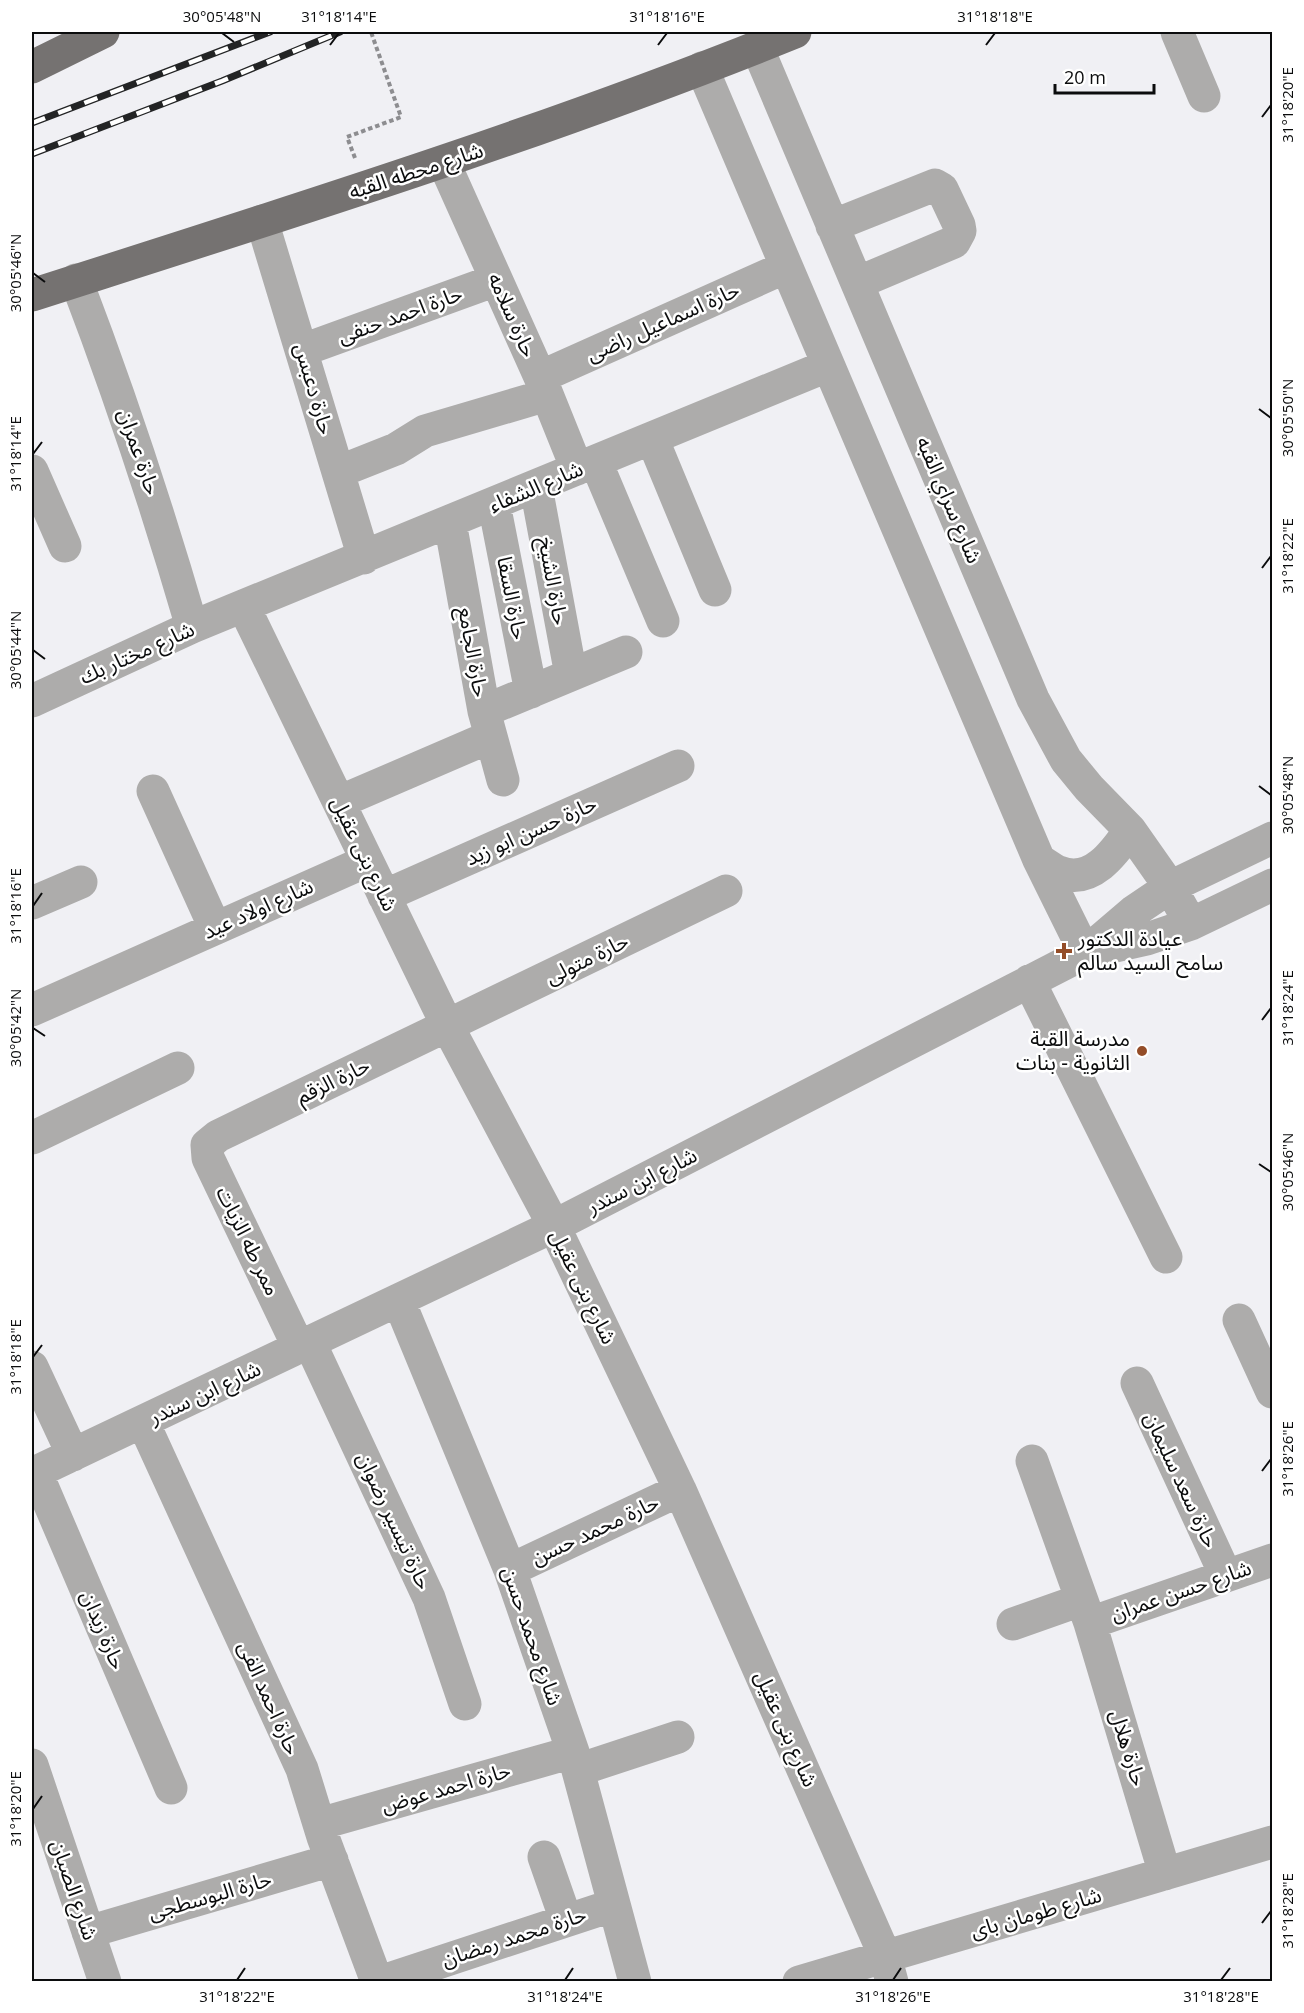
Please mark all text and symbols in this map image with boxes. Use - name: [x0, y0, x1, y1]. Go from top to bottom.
- text: 30°05'48"N: [183, 6, 261, 26]
- text: 31°18'14"E: [301, 6, 377, 26]
- text: 31°18'16"E: [629, 6, 705, 26]
- text: 31°18'18"E: [957, 6, 1033, 26]
- scale bar: [1055, 57, 1154, 95]
- text: 20 m: [1064, 65, 1106, 89]
- text: 31°18'20"E: [1277, 67, 1297, 143]
- street label: شارع محطه القبه: [345, 135, 487, 207]
- text: 30°05'46"N: [5, 234, 25, 312]
- street label: حارة سلامه: [482, 268, 544, 361]
- street label: حارة اسماعيل راضى: [582, 275, 744, 367]
- street label: حارة احمد حنفى: [333, 279, 466, 350]
- street label: حارة دعبس: [289, 340, 341, 438]
- text: 30°05'50"N: [1277, 379, 1297, 457]
- street label: حارة عمران: [112, 405, 168, 498]
- text: 31°18'14"E: [5, 416, 25, 492]
- street label: شارع سراي القبه: [908, 432, 989, 568]
- street label: شارع الشفاء: [484, 454, 588, 520]
- text: 31°18'22"E: [1277, 518, 1297, 594]
- street label: حارة الشيخ: [530, 535, 576, 627]
- street label: حارة السقا: [491, 554, 535, 642]
- street label: حارة الجامع: [450, 604, 496, 700]
- text: 30°05'44"N: [5, 611, 25, 689]
- street label: شارع مختار بك: [75, 614, 199, 692]
- text: 30°05'48"N: [1277, 756, 1297, 834]
- street label: حارة حسن ابو زيد: [461, 789, 601, 872]
- street label: شارع بنى عقيل: [323, 792, 405, 916]
- text: 31°18'16"E: [5, 868, 25, 944]
- street label: شارع اولاد عيد: [198, 871, 318, 947]
- place label: عيادة الدكتور سامح السيد سالم: [1077, 924, 1223, 978]
- street label: حارة متولى: [540, 926, 633, 990]
- marker: عيادة الدكتور سامح السيد سالم: [1055, 942, 1073, 960]
- text: 31°18'24"E: [1277, 970, 1297, 1046]
- text: 30°05'42"N: [5, 989, 25, 1067]
- place label: مدرسة القبة الثانوية - بنات: [1016, 1024, 1130, 1076]
- marker: مدرسة القبة الثانوية - بنات: [1135, 1044, 1149, 1058]
- street label: حارة الزقم: [291, 1050, 375, 1112]
- text: 30°05'46"N: [1277, 1133, 1297, 1211]
- street label: شارع ابن سندر: [581, 1140, 702, 1222]
- street label: ممر طه الزيات: [210, 1181, 287, 1300]
- street label: شارع بنى عقيل: [542, 1225, 624, 1349]
- text: 31°18'18"E: [5, 1319, 25, 1395]
- street label: شارع ابن سندر: [143, 1354, 266, 1432]
- street label: حارة سعد سليمان: [1138, 1407, 1226, 1552]
- text: 31°18'26"E: [1277, 1421, 1297, 1497]
- street label: حارة تيسير رضوان: [351, 1447, 439, 1594]
- street label: حارة محمد حسن: [526, 1487, 663, 1571]
- street label: شارع حسن عمران: [1106, 1553, 1256, 1629]
- street label: شارع محمد حسن: [494, 1563, 570, 1709]
- street label: حارة زيدان: [75, 1586, 133, 1673]
- street label: حارة احمد الفى: [232, 1636, 307, 1759]
- street label: شارع بنى عقيل: [747, 1666, 825, 1792]
- street label: حارة هلال: [1104, 1706, 1154, 1789]
- street label: حارة احمد عوض: [378, 1755, 514, 1819]
- text: 31°18'20"E: [5, 1771, 25, 1847]
- street label: شارع الصبان: [43, 1836, 105, 1944]
- street label: حارة البوسطجى: [145, 1864, 275, 1926]
- text: 31°18'28"E: [1277, 1873, 1297, 1949]
- street label: شارع طومان باى: [967, 1880, 1105, 1946]
- street label: حارة محمد رمضان: [438, 1899, 590, 1973]
- text: 31°18'22"E: [199, 1986, 275, 2006]
- text: 31°18'24"E: [527, 1986, 603, 2006]
- text: 31°18'26"E: [855, 1986, 931, 2006]
- text: 31°18'28"E: [1183, 1986, 1259, 2006]

